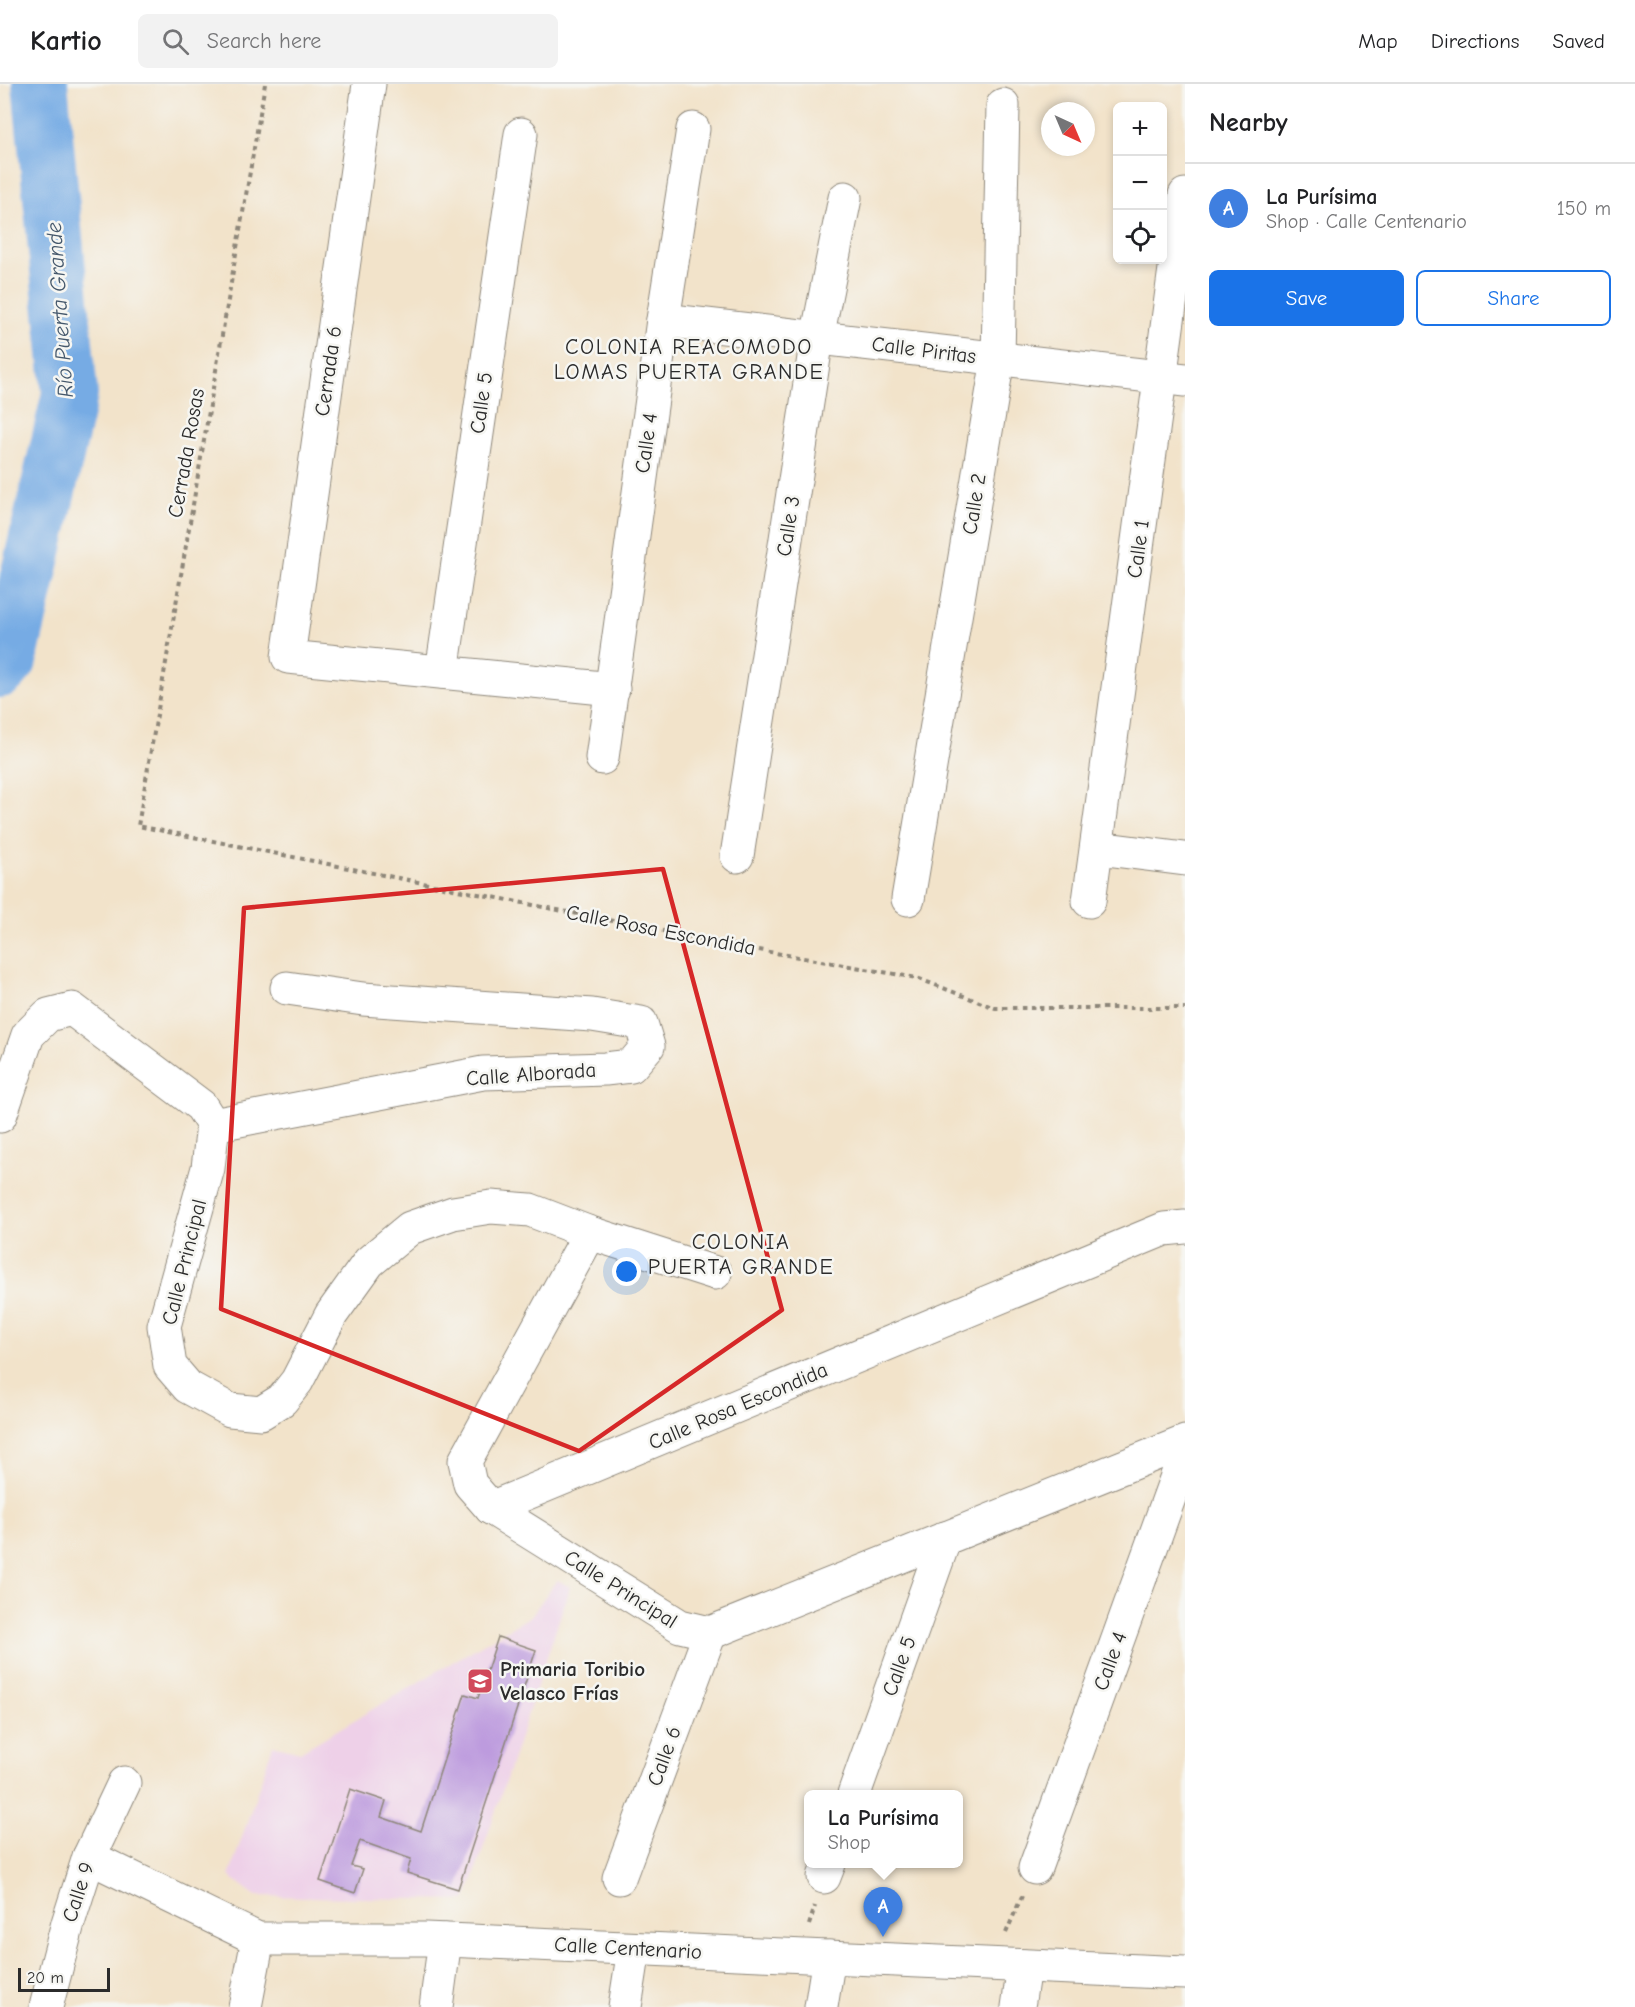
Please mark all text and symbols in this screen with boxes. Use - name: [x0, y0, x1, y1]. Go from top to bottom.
- search box: [138, 14, 558, 68]
- text: Kartio: [30, 25, 102, 57]
- icon: search: [159, 25, 192, 58]
- text: Search here: [207, 28, 321, 54]
- text: Map: [1358, 29, 1398, 53]
- text: Directions: [1431, 29, 1520, 53]
- text: Saved: [1553, 29, 1605, 53]
- north arrow: [1041, 102, 1095, 156]
- map controls: [1113, 102, 1167, 264]
- button: +: [1113, 102, 1167, 156]
- text: Nearby: [1209, 108, 1288, 138]
- button: −: [1113, 156, 1167, 210]
- text: La Purísima: [1266, 184, 1378, 210]
- text: A: [1223, 197, 1234, 220]
- text: 150 m: [1557, 197, 1611, 220]
- button: locate: [1113, 210, 1167, 264]
- text: Shop · Calle Centenario: [1266, 210, 1467, 233]
- water label: Río Puerta Grande: [41, 221, 79, 399]
- button: Save: [1209, 270, 1404, 326]
- button: Share: [1416, 270, 1611, 326]
- street label: Cerrada 6: [310, 324, 346, 418]
- street label: Calle Piritas: [870, 332, 978, 368]
- district label: COLONIA REACOMODO LOMAS PUERTA GRANDE: [554, 334, 824, 385]
- street label: Calle 5: [465, 371, 497, 435]
- street label: Cerrada Rosas: [163, 386, 209, 520]
- street label: Calle 4: [630, 411, 662, 475]
- street label: Calle 2: [957, 472, 991, 536]
- street label: Calle 3: [771, 494, 805, 558]
- street label: Calle 1: [1122, 518, 1154, 580]
- street label: Calle Rosa Escondida: [564, 900, 758, 960]
- street label: Calle Alborada: [465, 1057, 597, 1091]
- street label: Calle Principal: [157, 1197, 211, 1327]
- district label: COLONIA PUERTA GRANDE: [648, 1229, 834, 1280]
- your location: [612, 1257, 641, 1286]
- street label: Calle Rosa Escondida: [645, 1357, 831, 1455]
- street label: Calle Principal: [560, 1545, 682, 1633]
- street label: Calle 4: [1088, 1628, 1132, 1694]
- street label: Calle 5: [877, 1633, 921, 1699]
- place label: Primaria Toribio Velasco Frías: [500, 1657, 645, 1705]
- school or university icon: Primaria Toribio Velasco Frías: [465, 1666, 495, 1696]
- street label: Calle 6: [642, 1723, 686, 1789]
- popup: [804, 1790, 963, 1868]
- text: La Purísima: [828, 1805, 939, 1831]
- text: Shop: [828, 1831, 871, 1854]
- street label: Calle 9: [57, 1859, 99, 1925]
- pin: A: [864, 1888, 902, 1937]
- street label: Calle Centenario: [553, 1932, 703, 1964]
- scale bar: [18, 1965, 110, 1992]
- text: 20 m: [27, 1969, 64, 1987]

